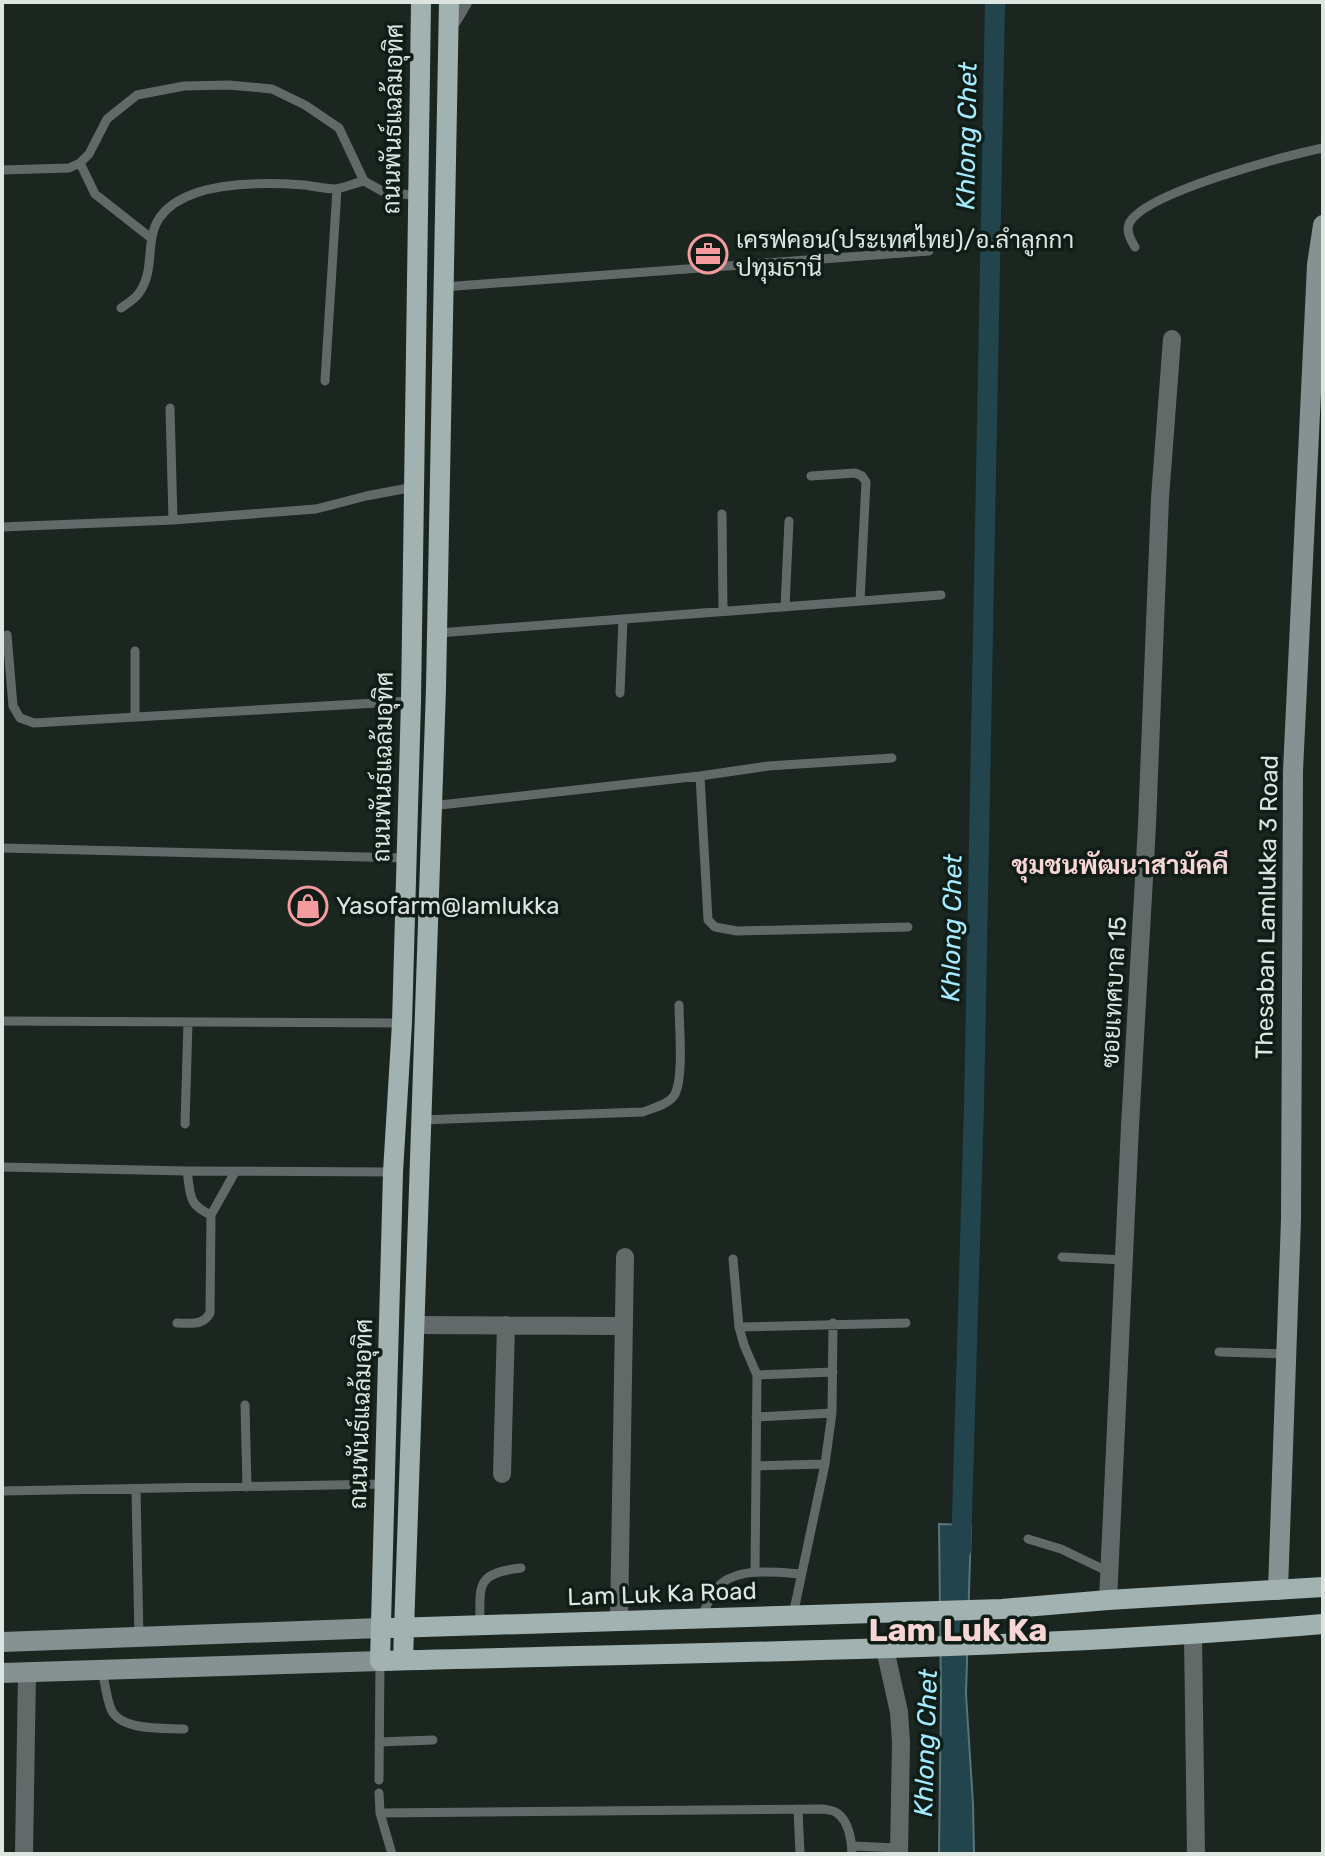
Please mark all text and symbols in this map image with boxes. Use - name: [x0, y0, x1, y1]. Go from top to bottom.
- street label: ถนนพันธ์แฉล้มอุทิศ: [375, 23, 411, 215]
- water label: Khlong Chet: [950, 61, 984, 210]
- place label: เครฟคอน(ประเทศไทย)/อ.ลำลูกกา ปทุมธานี: [736, 224, 1074, 284]
- office icon: เครฟคอน(ประเทศไทย)/อ.ลำลูกกา ปทุมธานี: [687, 233, 729, 275]
- street label: ถนนพันธ์แฉล้มอุทิศ: [365, 671, 401, 863]
- street label: Thesaban Lamlukka 3 Road: [1250, 755, 1284, 1059]
- district label: ชุมชนพัฒนาสามัคคี: [1012, 850, 1228, 883]
- water label: Khlong Chet: [935, 853, 969, 1002]
- shop icon: Yasofarm@lamlukka: [287, 885, 329, 927]
- place label: Yasofarm@lamlukka: [336, 892, 559, 920]
- street label: ซอยเทศบาล 15: [1096, 916, 1132, 1068]
- street label: ถนนพันธ์แฉล้มอุทิศ: [342, 1318, 380, 1510]
- street label: Lam Luk Ka Road: [567, 1577, 757, 1611]
- district label: Lam Luk Ka: [869, 1611, 1047, 1649]
- water label: Khlong Chet: [908, 1668, 944, 1817]

